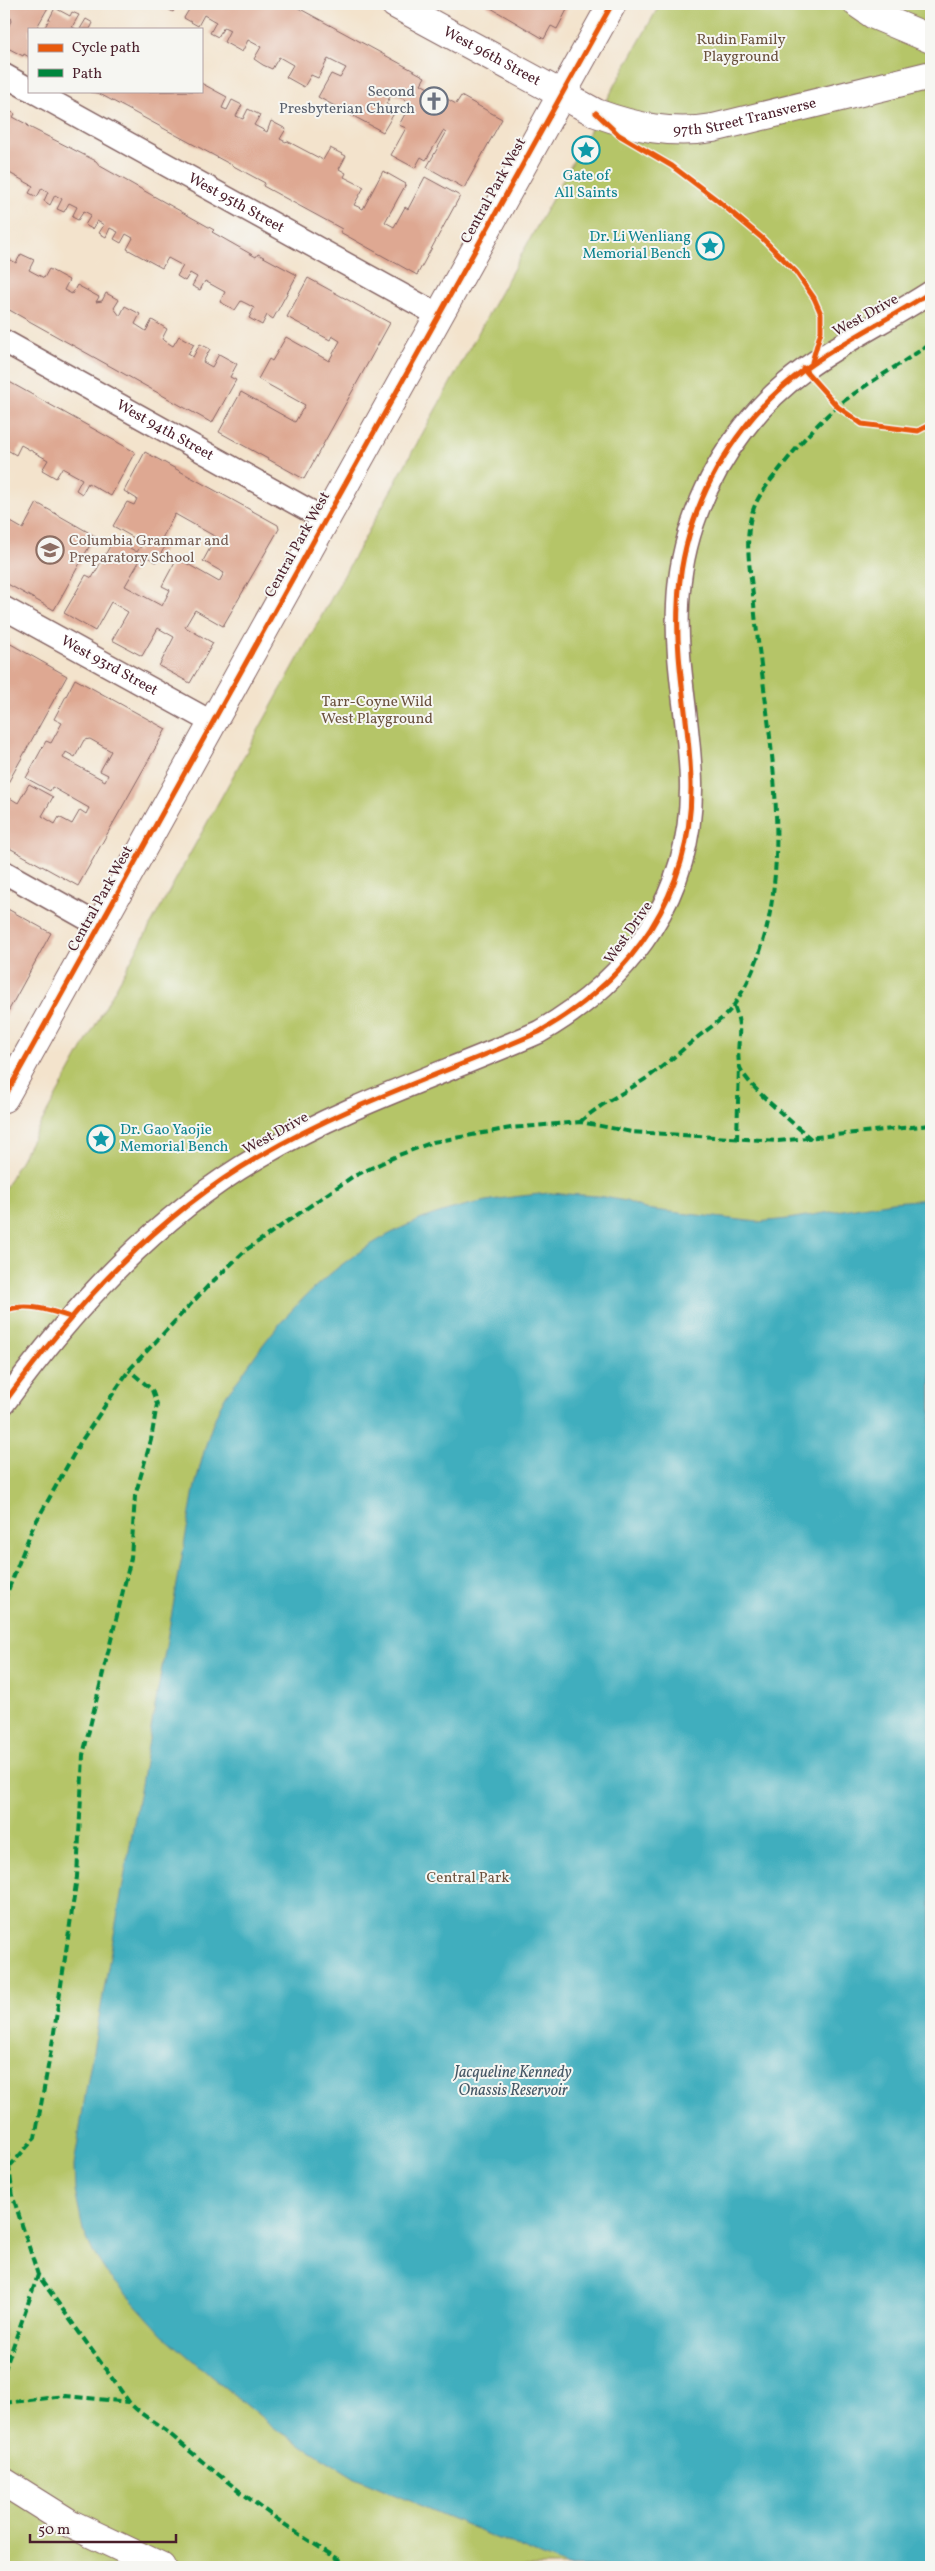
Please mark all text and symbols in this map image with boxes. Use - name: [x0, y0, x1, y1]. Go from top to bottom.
- street label: West 96th Street: [439, 21, 544, 91]
- legend: [28, 28, 202, 92]
- park label: Rudin Family Playground: [696, 30, 786, 68]
- text: Cycle path: [72, 38, 140, 59]
- text: Path: [72, 64, 102, 85]
- place label: Second Presbyterian Church: [279, 82, 415, 120]
- church icon: Second Presbyterian Church: [419, 86, 449, 116]
- street label: 97th Street Transverse: [673, 93, 819, 141]
- street label: Central Park West: [456, 134, 532, 248]
- place icon: Gate of All Saints: [571, 135, 601, 165]
- place label: Gate of All Saints: [554, 166, 618, 204]
- street label: West 95th Street: [184, 168, 288, 238]
- place label: Dr. Li Wenliang Memorial Bench: [583, 227, 691, 265]
- place icon: Dr. Li Wenliang Memorial Bench: [695, 231, 725, 261]
- street label: West Drive: [829, 289, 903, 343]
- street label: West 94th Street: [112, 395, 217, 466]
- street label: Central Park West: [260, 488, 336, 602]
- place label: Columbia Grammar and Preparatory School: [69, 531, 229, 569]
- school or university icon: Columbia Grammar and Preparatory School: [35, 535, 65, 565]
- street label: West 93rd Street: [57, 631, 162, 701]
- park label: Tarr-Coyne Wild West Playground: [321, 692, 433, 730]
- street label: Central Park West: [63, 842, 139, 956]
- street label: West Drive: [600, 897, 658, 969]
- street label: West Drive: [239, 1107, 313, 1161]
- place label: Dr. Gao Yaojie Memorial Bench: [120, 1120, 229, 1158]
- place icon: Dr. Gao Yaojie Memorial Bench: [86, 1124, 116, 1154]
- park label: Central Park: [426, 1868, 510, 1889]
- water label: Jacqueline Kennedy Onassis Reservoir: [452, 2062, 572, 2102]
- scale bar: [30, 2511, 176, 2543]
- text: 50 m: [38, 2520, 70, 2541]

